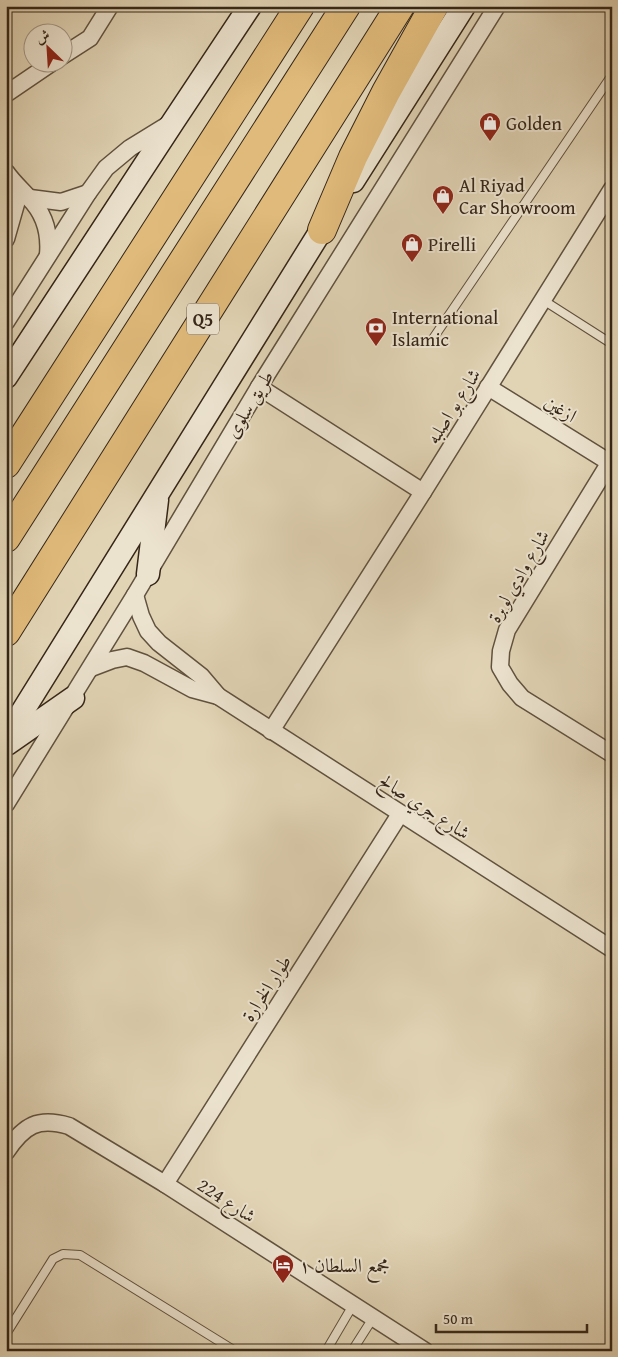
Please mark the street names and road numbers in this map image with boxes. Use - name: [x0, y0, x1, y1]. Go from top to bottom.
- road number: Q5: [187, 304, 219, 334]
- street label: شارع بو اصلبه: [419, 363, 489, 450]
- street label: طريق سلوى: [218, 365, 280, 443]
- street label: ازغين: [539, 387, 583, 429]
- street label: شارع وادي لوبرة: [480, 524, 558, 629]
- street label: شارع جري صالح: [372, 766, 476, 848]
- street label: طوار الخرارة: [234, 949, 298, 1027]
- street label: شارع 224: [191, 1171, 262, 1231]

